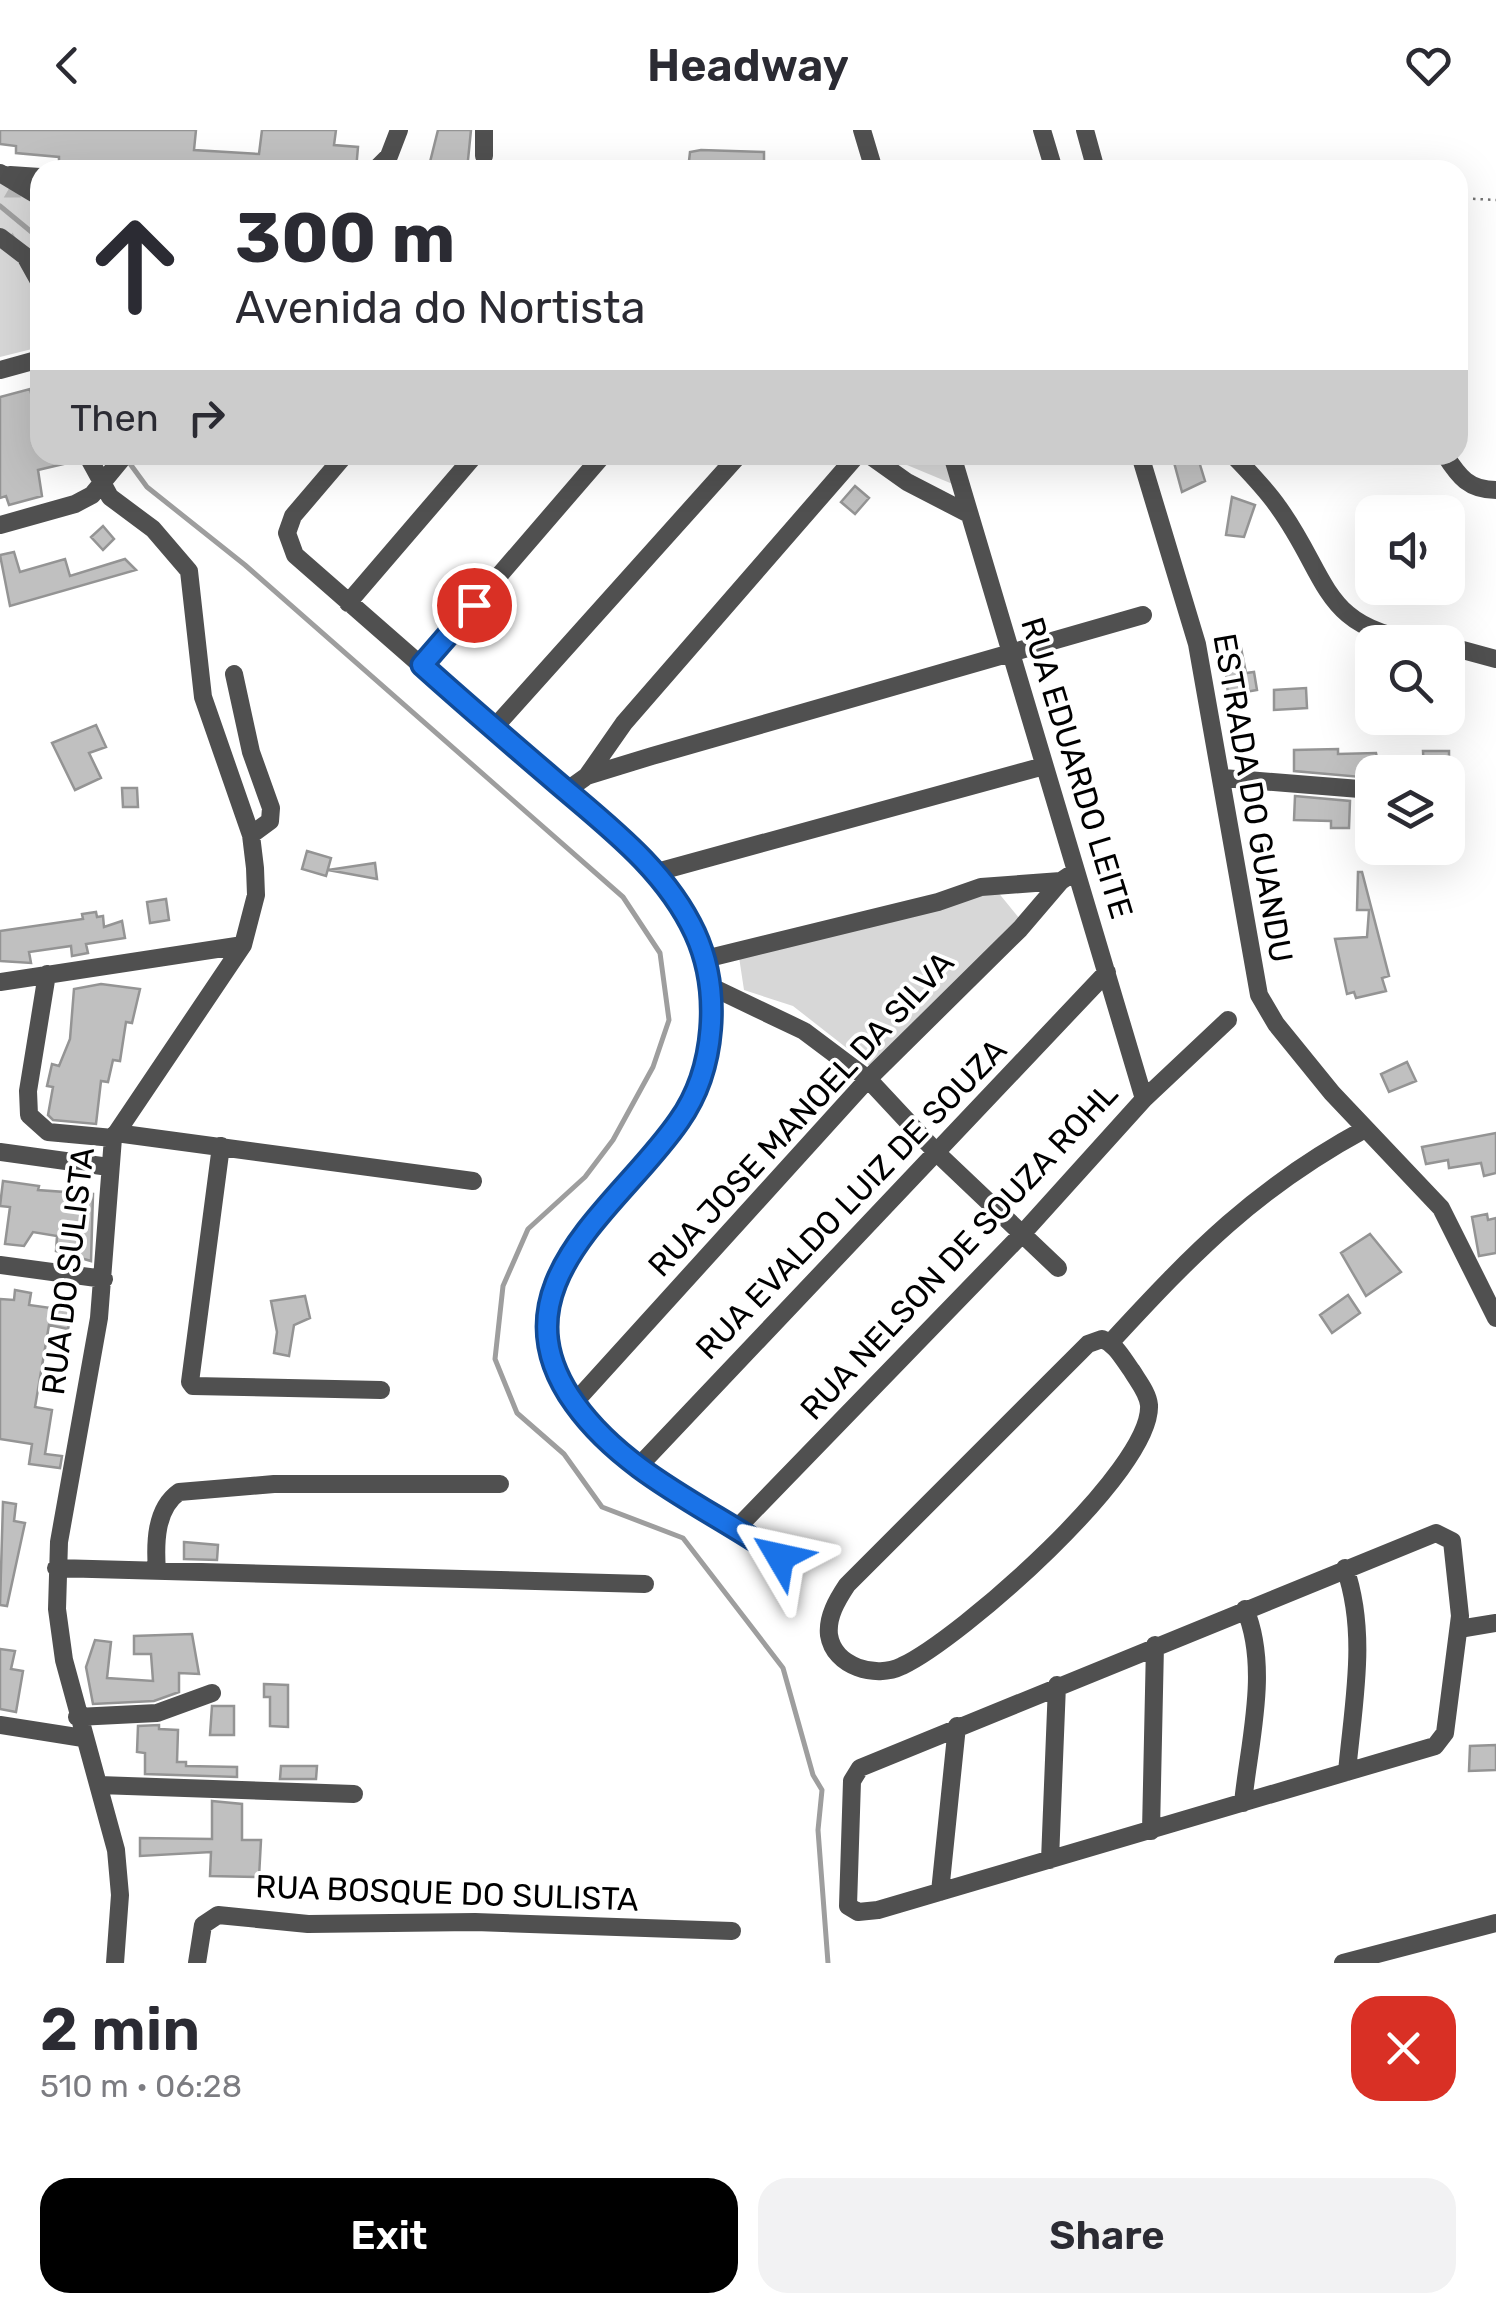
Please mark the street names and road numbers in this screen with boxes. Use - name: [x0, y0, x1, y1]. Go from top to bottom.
- street label: RUA EDUARDO LEITE: [1013, 613, 1141, 923]
- street label: ESTRADA DO GUANDU: [1205, 630, 1301, 966]
- street label: RUA JOSE MANOEL DA SILVA: [640, 944, 962, 1284]
- street label: RUA EVALDO LUIZ DE SOUZA: [688, 1031, 1014, 1367]
- street label: RUA NELSON DE SOUZA ROHL: [793, 1075, 1125, 1427]
- street label: RUA DO SULISTA: [34, 1145, 102, 1397]
- street label: RUA BOSQUE DO SULISTA: [255, 1867, 639, 1919]

